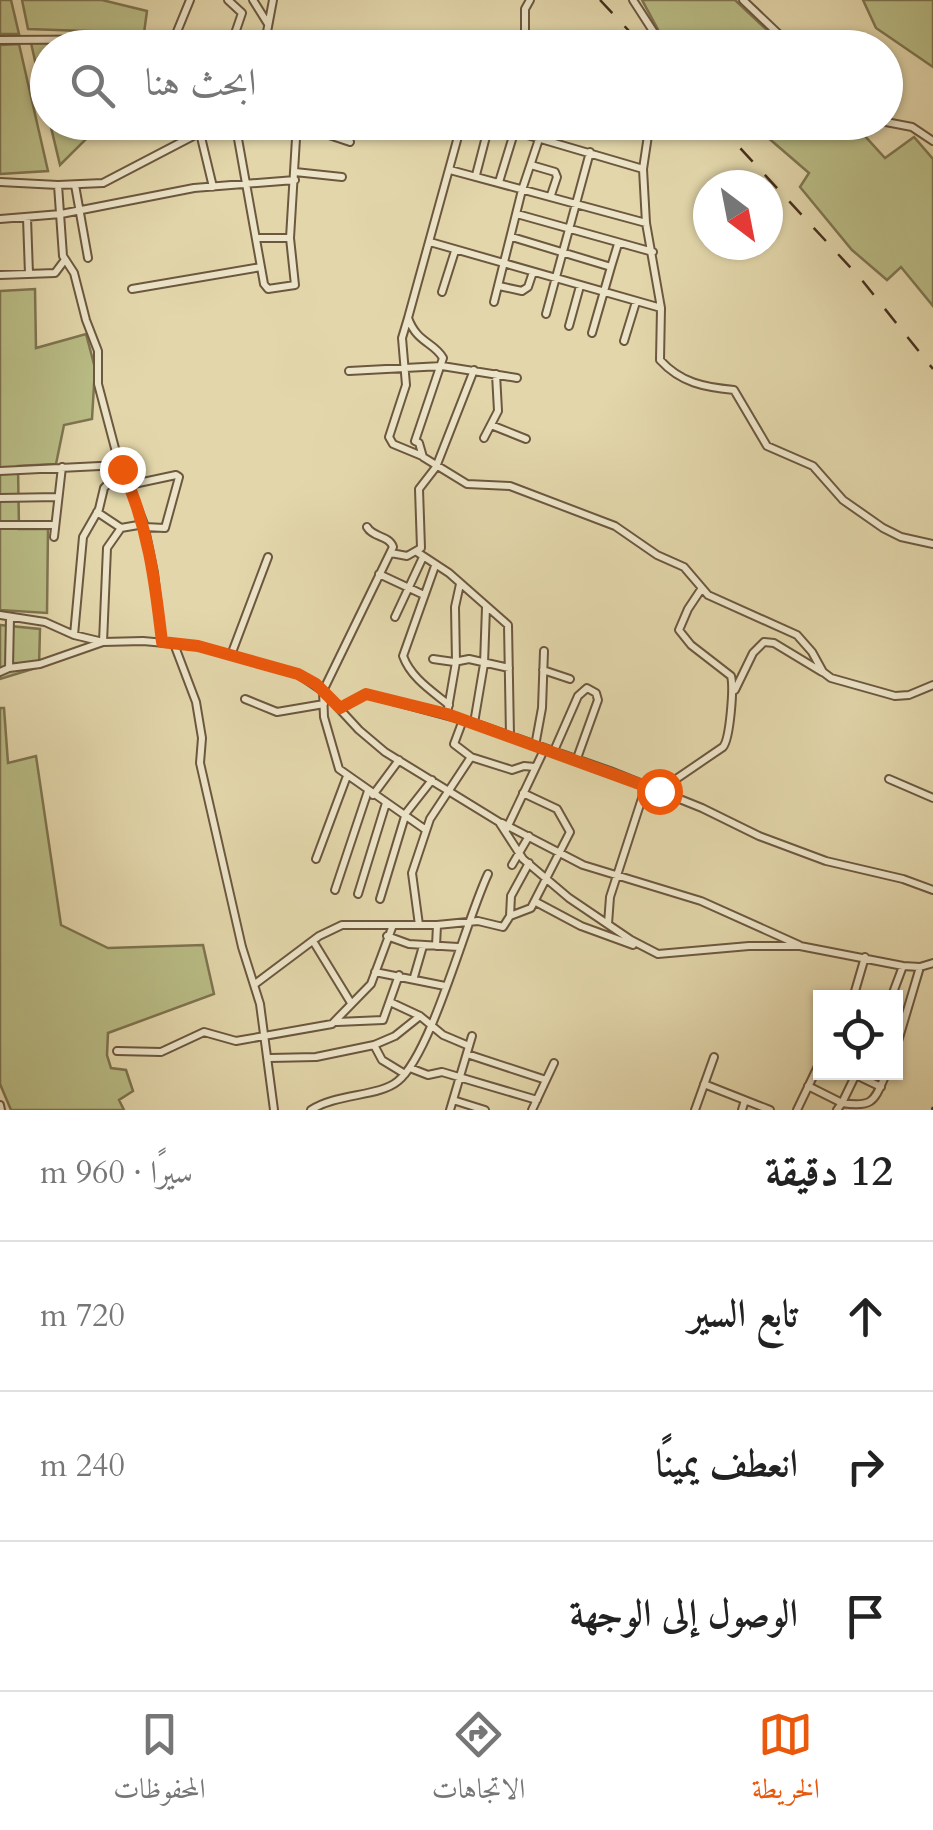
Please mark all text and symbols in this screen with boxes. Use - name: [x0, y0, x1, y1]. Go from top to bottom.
- search box: [30, 30, 903, 140]
- text: ابحث هنا: [145, 57, 257, 109]
- icon: search: [65, 58, 120, 113]
- north arrow: [693, 170, 783, 260]
- route end: [100, 447, 146, 493]
- route start: [637, 769, 683, 815]
- map controls: [813, 990, 903, 1080]
- button: locate: [813, 990, 903, 1080]
- text: 12 دقيقة: [765, 1143, 893, 1200]
- text: سيرًا · 960 m: [40, 1151, 193, 1195]
- text: تابع السير: [689, 1288, 798, 1340]
- icon: ahead: [838, 1289, 893, 1344]
- text: 720 m: [40, 1294, 125, 1338]
- text: انعطف يمينًا: [655, 1438, 798, 1490]
- icon: right: [838, 1439, 893, 1494]
- text: 240 m: [40, 1444, 125, 1488]
- text: الوصول إلى الوجهة: [569, 1588, 798, 1640]
- icon: arrive: [838, 1589, 893, 1644]
- tab: المحفوظات: [113, 1707, 205, 1816]
- tab: الاتجاهات: [432, 1707, 525, 1816]
- tab: الخريطة: [752, 1707, 820, 1816]

